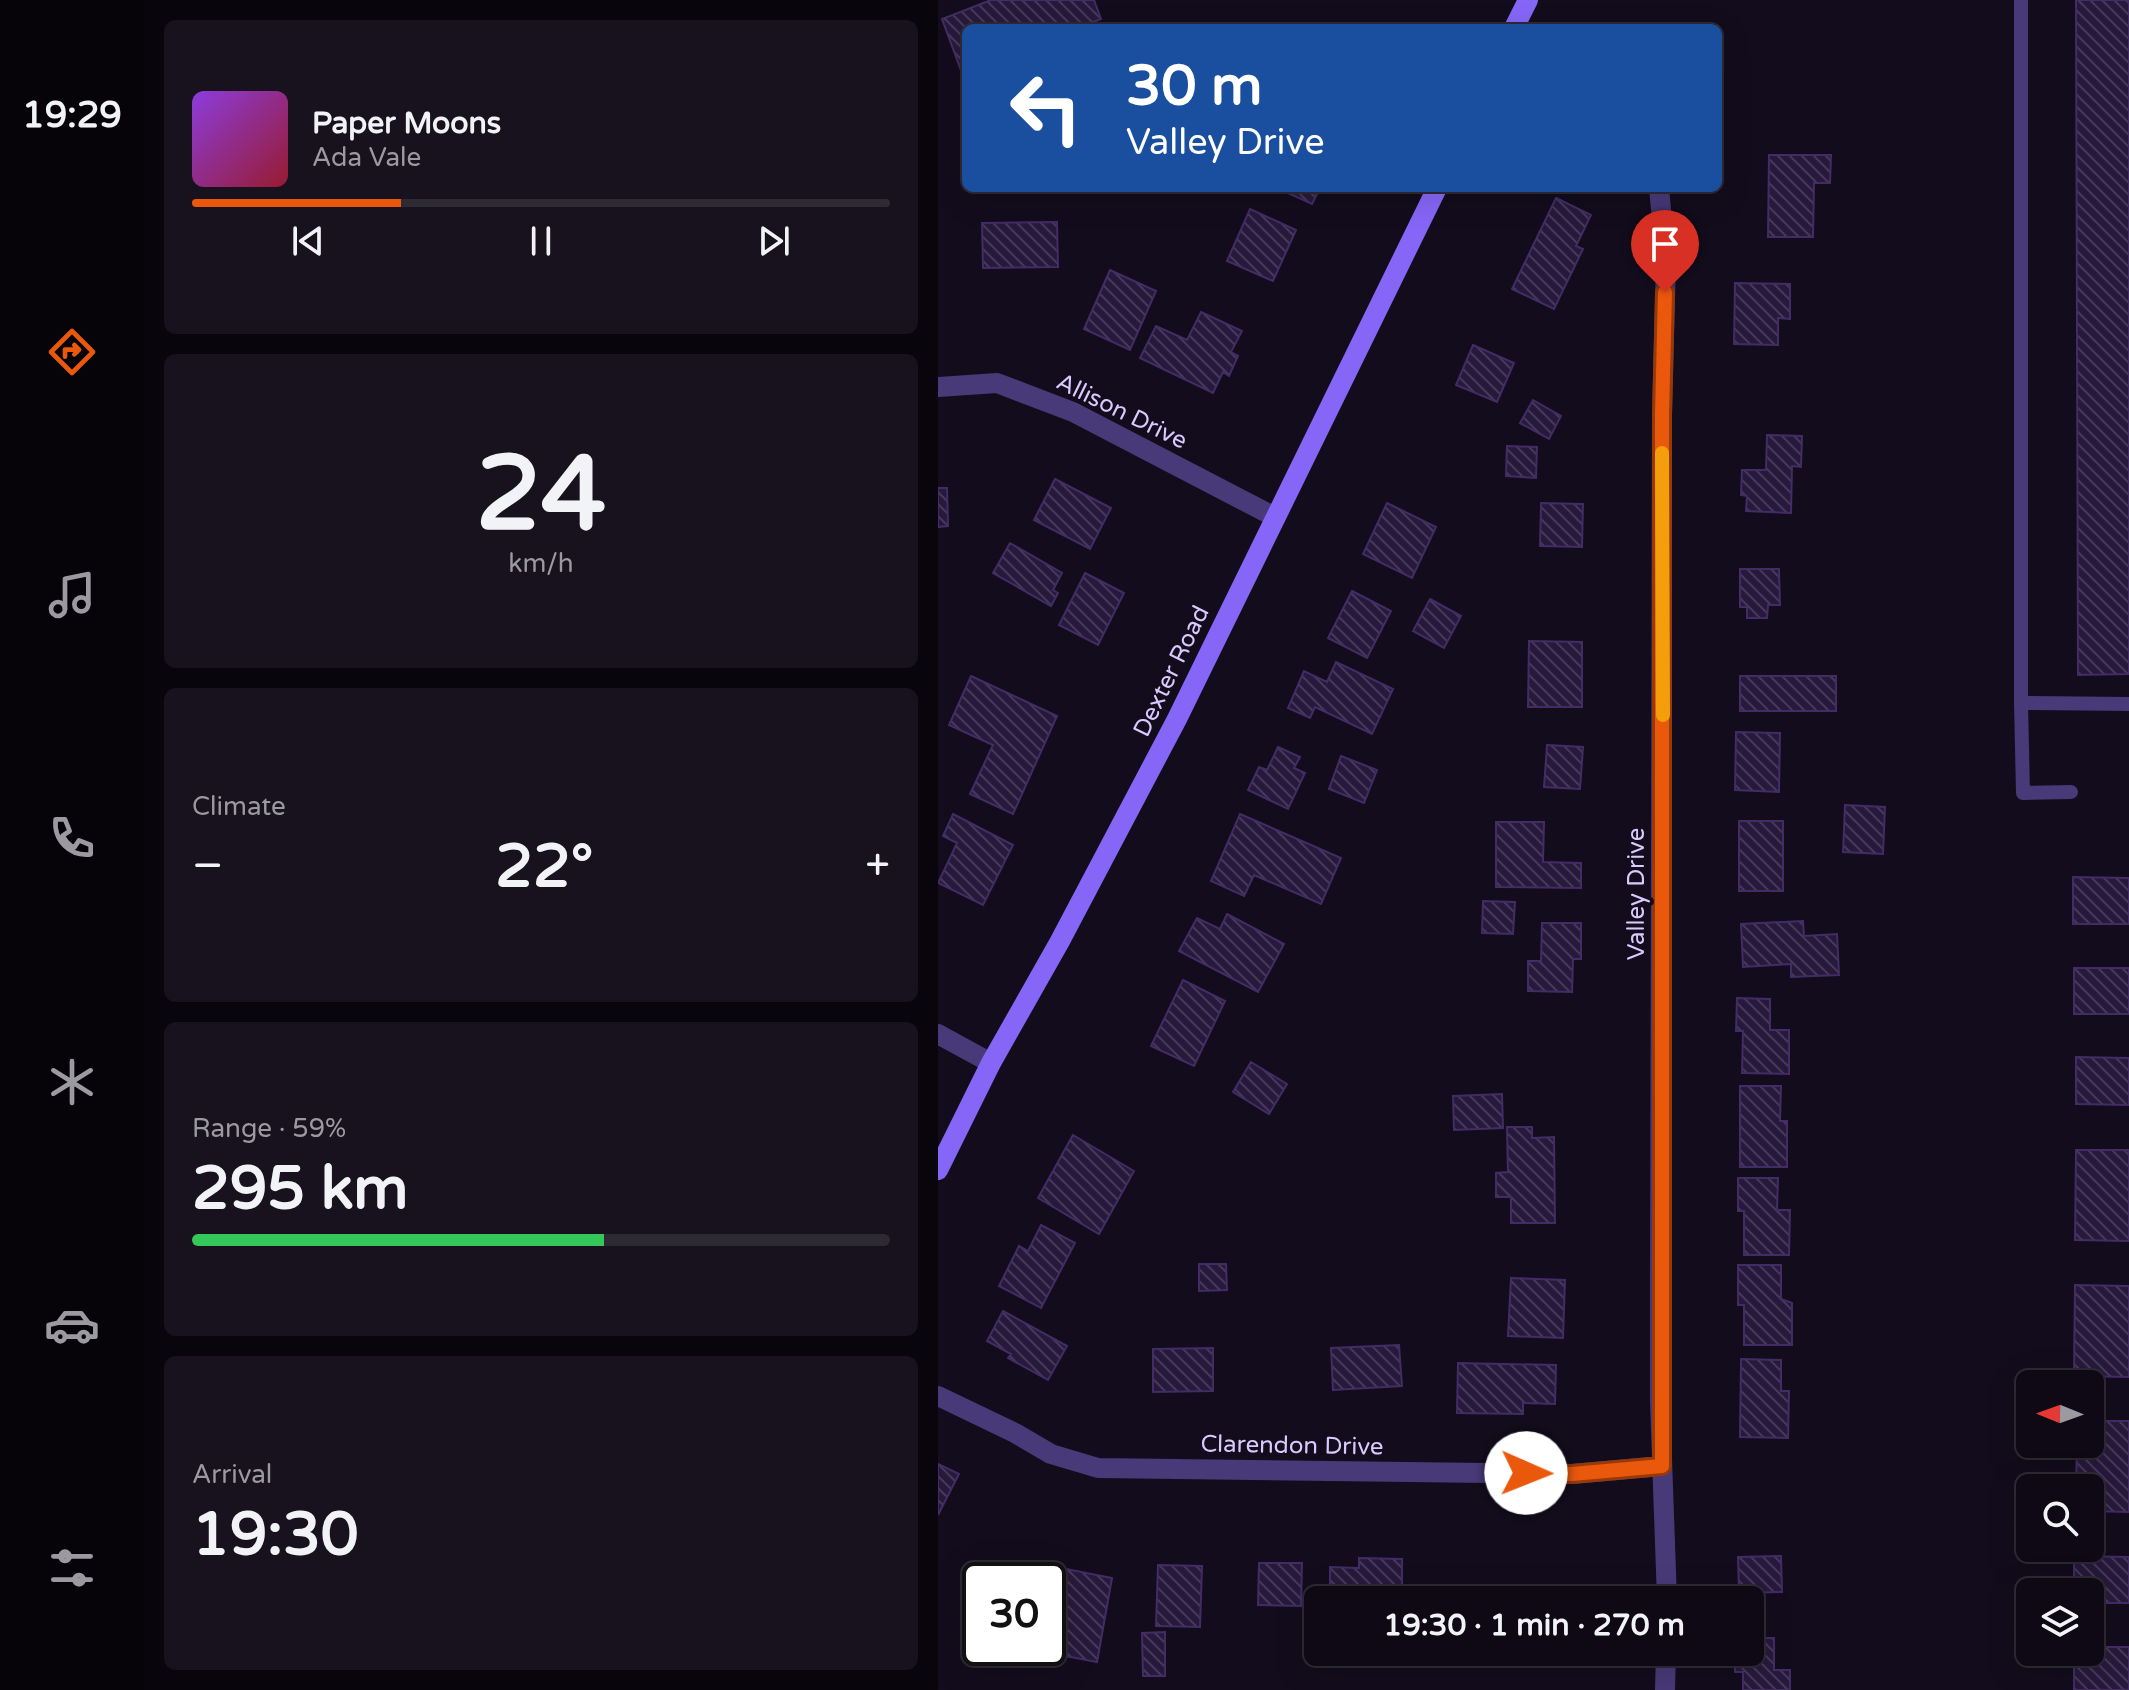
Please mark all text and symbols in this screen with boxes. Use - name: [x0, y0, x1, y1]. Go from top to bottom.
- text: 30 m: [1126, 53, 1262, 120]
- icon: left: [994, 56, 1098, 160]
- text: 19:29: [22, 94, 122, 137]
- text: Paper Moons: [312, 105, 501, 142]
- text: Valley Drive: [1126, 121, 1325, 164]
- text: Ada Vale: [312, 142, 421, 173]
- pin: [1631, 210, 1699, 292]
- icon: previous: [286, 219, 330, 263]
- icon: pause: [519, 219, 563, 263]
- icon: next: [752, 219, 796, 263]
- icon: arrive: [1643, 222, 1687, 266]
- icon: directions: [44, 324, 100, 380]
- street label: Allison Drive: [1052, 367, 1192, 456]
- text: 24: [476, 433, 606, 558]
- text: km/h: [508, 548, 574, 579]
- icon: music: [44, 567, 100, 623]
- street label: Dexter Road: [1127, 601, 1216, 742]
- text: Climate: [192, 791, 286, 822]
- icon: phone: [44, 810, 100, 866]
- street label: Valley Drive: [1622, 828, 1651, 960]
- text: 22°: [495, 831, 593, 903]
- text: −: [192, 840, 223, 893]
- text: +: [865, 840, 890, 893]
- icon: climate: [44, 1054, 100, 1110]
- text: Range · 59%: [192, 1113, 346, 1144]
- text: 295 km: [192, 1153, 408, 1225]
- icon: car: [44, 1297, 100, 1353]
- north arrow: [2016, 1370, 2104, 1458]
- map controls: [2016, 1370, 2104, 1666]
- street label: Clarendon Drive: [1200, 1429, 1384, 1462]
- position arrow: [1484, 1431, 1568, 1515]
- text: Arrival: [192, 1459, 272, 1490]
- button: search: [2016, 1474, 2104, 1562]
- text: 19:30: [192, 1499, 358, 1571]
- icon: filters: [44, 1540, 100, 1596]
- speed limit sign: 30: [962, 1562, 1066, 1666]
- button: layers: [2016, 1578, 2104, 1666]
- text: 19:30 · 1 min · 270 m: [1383, 1607, 1685, 1644]

